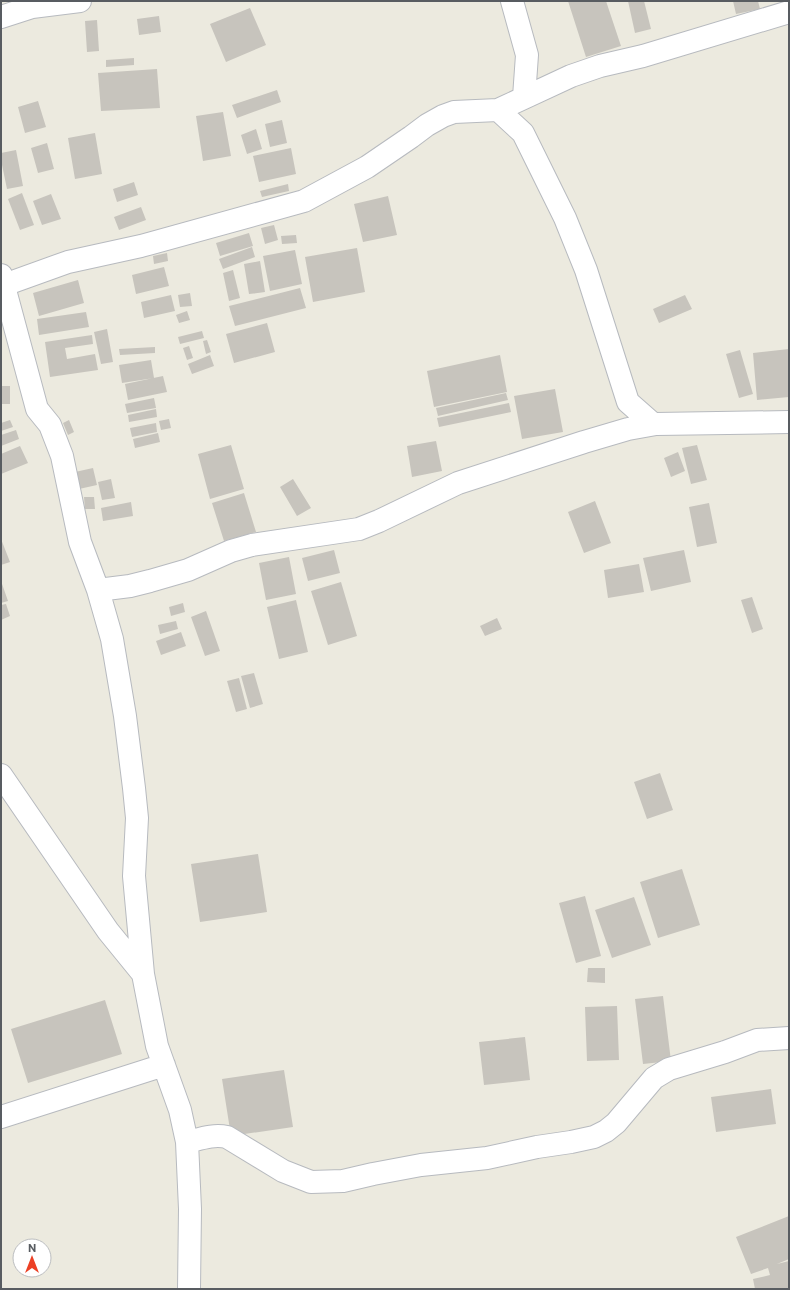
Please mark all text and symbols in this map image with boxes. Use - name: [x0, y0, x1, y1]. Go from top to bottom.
- north arrow: [12, 1238, 52, 1278]
- text: N: [28, 1241, 36, 1254]

